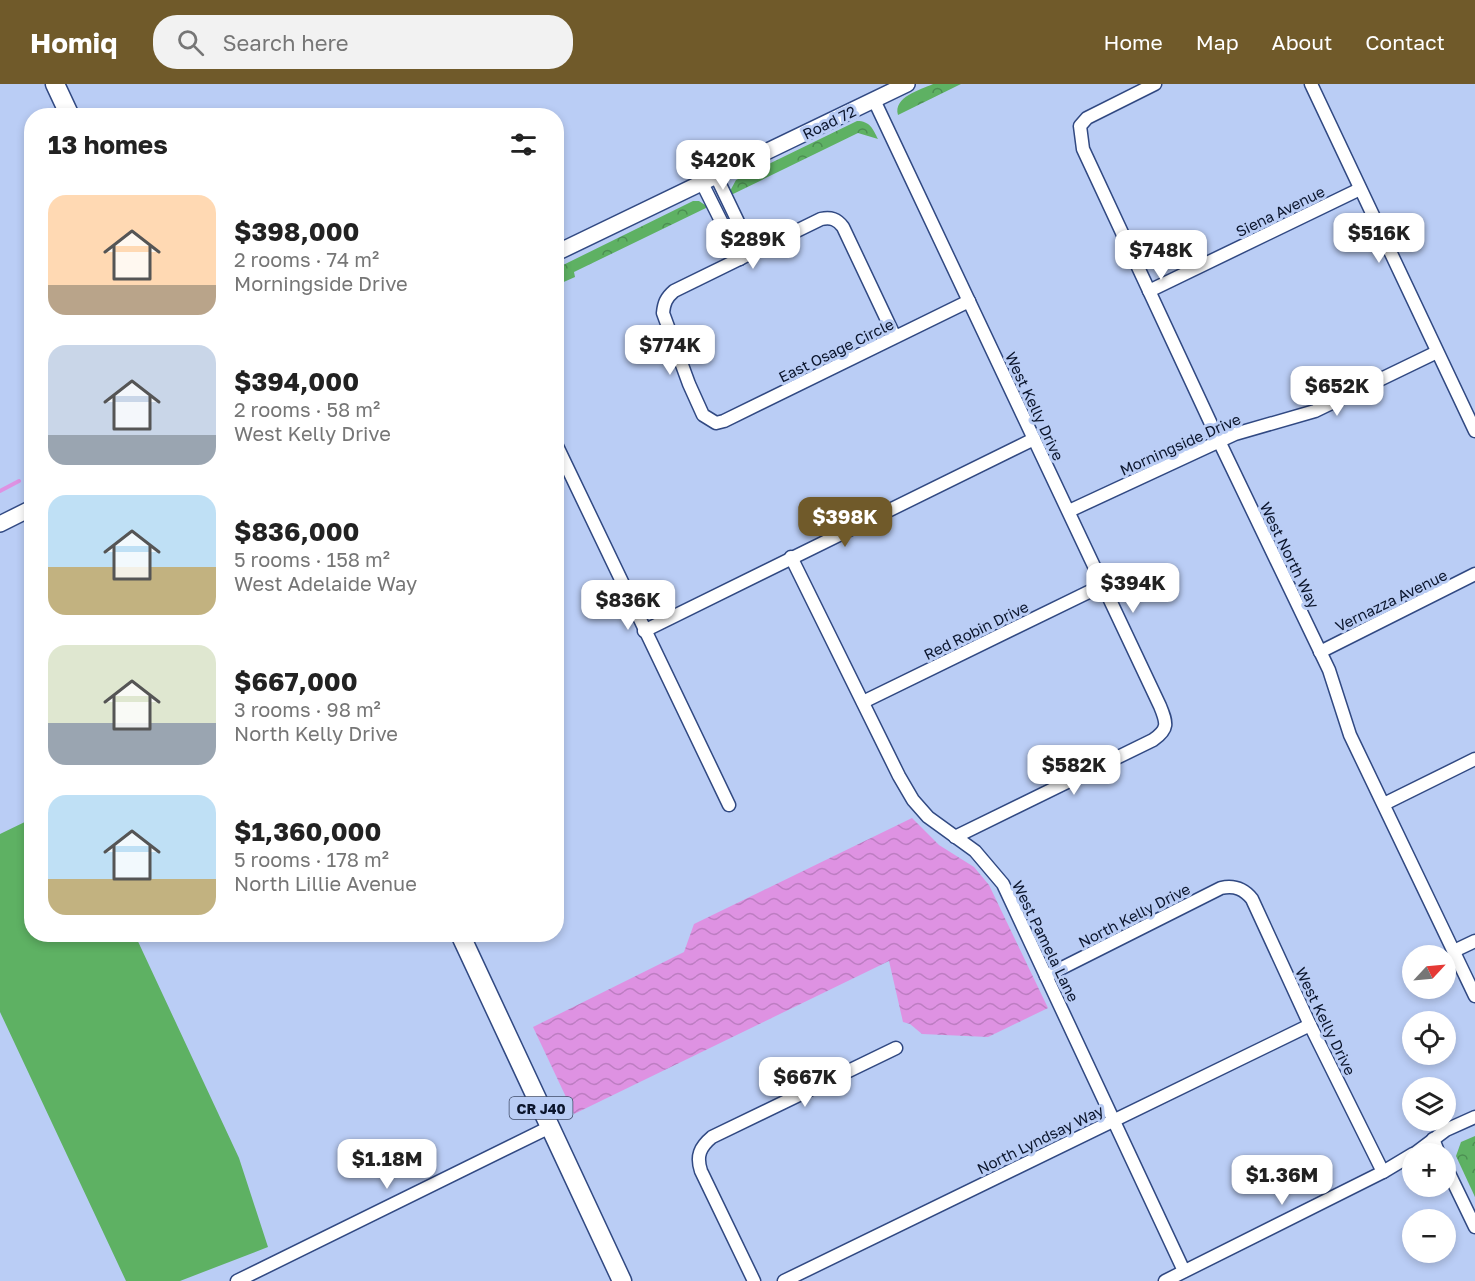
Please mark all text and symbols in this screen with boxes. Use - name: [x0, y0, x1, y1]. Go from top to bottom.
- search box: [153, 15, 573, 69]
- text: Homiq: [30, 26, 117, 59]
- icon: search: [174, 26, 207, 59]
- text: Search here: [222, 29, 349, 56]
- text: Home: [1103, 29, 1163, 55]
- text: Map: [1196, 29, 1239, 55]
- text: About: [1272, 29, 1332, 55]
- text: Contact: [1365, 29, 1445, 55]
- street label: Road 72: [799, 101, 859, 143]
- icon: filters: [507, 128, 540, 161]
- text: 13 homes: [48, 129, 168, 160]
- pin: $420K: [681, 140, 765, 191]
- text: $420K: [690, 147, 756, 171]
- street label: Siena Avenue: [1233, 182, 1328, 240]
- pin: $516K: [1337, 213, 1421, 264]
- text: $398,000: [234, 216, 359, 247]
- icon: home: [96, 219, 168, 291]
- pin: $289K: [711, 219, 795, 270]
- text: $516K: [1347, 220, 1411, 244]
- text: $289K: [720, 226, 786, 250]
- pin: $748K: [1119, 230, 1203, 281]
- text: $748K: [1129, 237, 1193, 261]
- text: 2 rooms · 74 m²: [234, 247, 379, 271]
- text: Morningside Drive: [234, 271, 408, 295]
- street label: East Osage Circle: [776, 314, 897, 386]
- pin: $774K: [628, 325, 712, 376]
- text: $774K: [639, 332, 701, 356]
- street label: West Kelly Drive: [1002, 349, 1068, 463]
- text: $394,000: [234, 366, 359, 397]
- pin: $652K: [1295, 366, 1379, 417]
- icon: home: [96, 369, 168, 441]
- text: $652K: [1305, 373, 1370, 397]
- text: 2 rooms · 58 m²: [234, 397, 380, 421]
- street label: Morningside Drive: [1117, 409, 1243, 479]
- text: West Kelly Drive: [234, 421, 391, 445]
- pin: $398K: [803, 497, 887, 548]
- street label: West North Way: [1256, 499, 1324, 612]
- text: $398K: [812, 504, 878, 528]
- text: $836,000: [234, 516, 359, 547]
- icon: home: [96, 519, 168, 591]
- text: 5 rooms · 158 m²: [234, 547, 390, 571]
- pin: $394K: [1091, 563, 1175, 614]
- street label: Vernazza Avenue: [1332, 565, 1450, 635]
- text: $394K: [1100, 570, 1166, 594]
- text: West Adelaide Way: [234, 571, 417, 595]
- pin: $836K: [586, 580, 670, 631]
- text: $836K: [595, 587, 661, 611]
- street label: Red Robin Drive: [921, 597, 1032, 663]
- text: $667,000: [234, 666, 358, 697]
- icon: home: [96, 669, 168, 741]
- text: 3 rooms · 98 m²: [234, 697, 381, 721]
- text: North Kelly Drive: [234, 721, 398, 745]
- pin: $582K: [1032, 745, 1116, 796]
- text: $582K: [1041, 752, 1107, 776]
- text: $1,360,000: [234, 816, 381, 847]
- icon: home: [96, 819, 168, 891]
- text: 5 rooms · 178 m²: [234, 847, 389, 871]
- text: North Lillie Avenue: [234, 871, 417, 895]
- street label: West Pamela Lane: [1009, 878, 1083, 1005]
- street label: North Kelly Drive: [1075, 879, 1193, 951]
- north arrow: [1402, 945, 1456, 999]
- map controls: [1402, 945, 1456, 1263]
- street label: West Kelly Drive: [1292, 964, 1360, 1078]
- button: locate: [1402, 1011, 1456, 1065]
- pin: $667K: [763, 1057, 847, 1108]
- text: $667K: [773, 1064, 837, 1088]
- button: layers: [1402, 1077, 1456, 1131]
- road number: CR J40: [510, 1097, 572, 1119]
- street label: North Lyndsay Way: [974, 1100, 1107, 1177]
- pin: $1.18M: [338, 1139, 436, 1190]
- button: +: [1402, 1143, 1456, 1197]
- text: $1.18M: [352, 1146, 423, 1170]
- pin: $1.36M: [1233, 1155, 1331, 1206]
- text: $1.36M: [1246, 1162, 1318, 1186]
- button: −: [1402, 1209, 1456, 1263]

